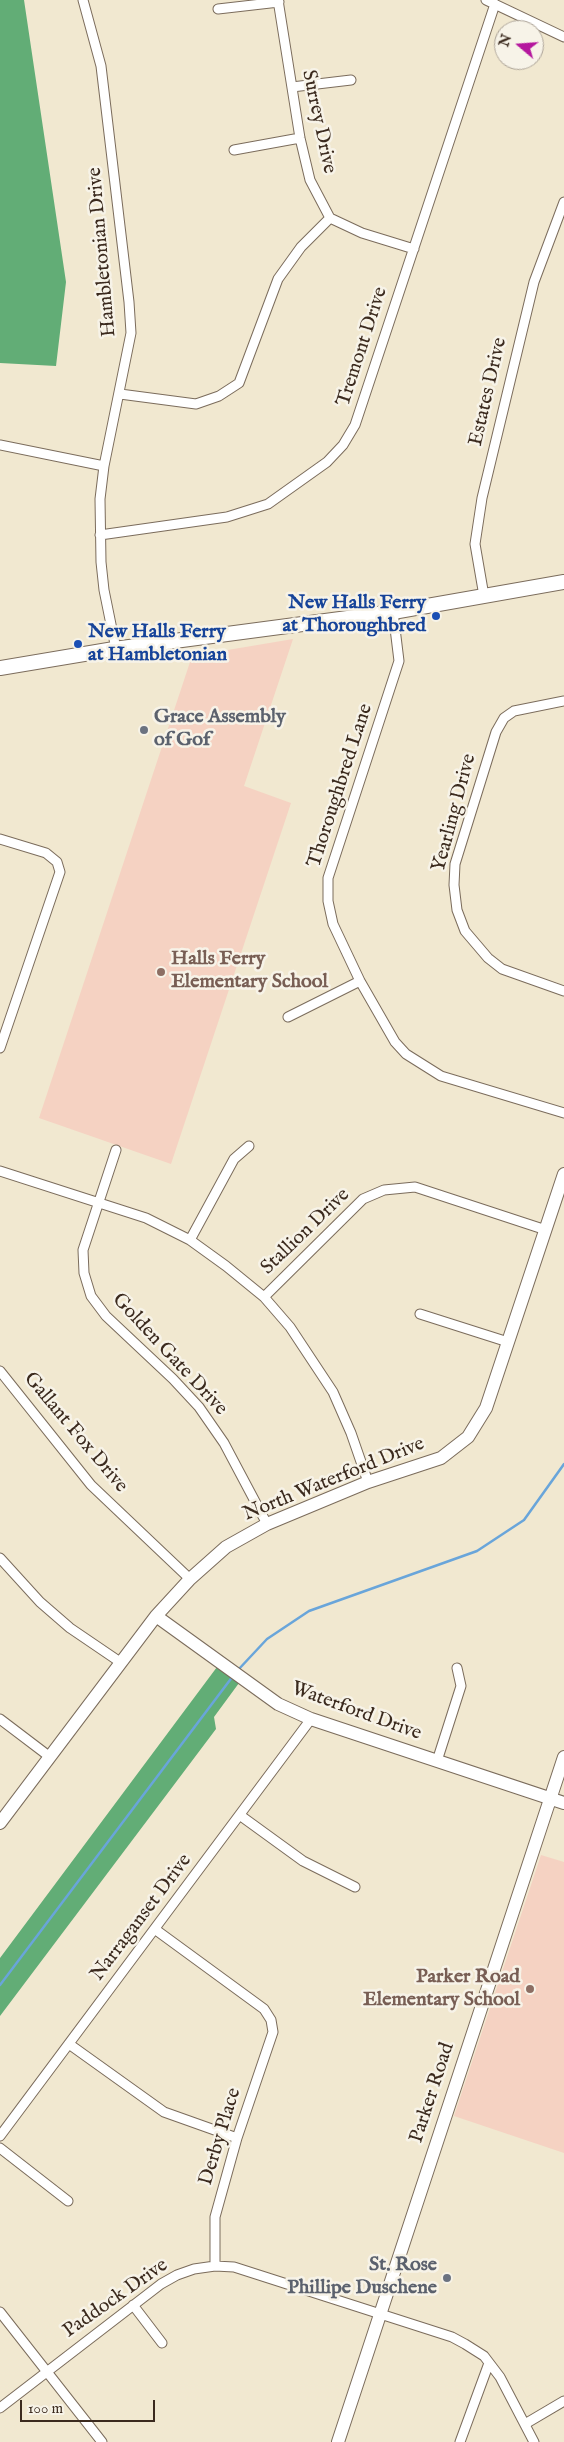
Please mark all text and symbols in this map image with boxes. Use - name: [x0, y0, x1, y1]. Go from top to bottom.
- north arrow: [494, 20, 544, 70]
- text: N: [495, 32, 516, 49]
- street label: Surrey Drive: [295, 68, 341, 176]
- street label: Hambletonian Drive: [84, 166, 122, 338]
- street label: Tremont Drive: [332, 284, 394, 410]
- street label: Estates Drive: [465, 336, 513, 448]
- place label: New Halls Ferry at Thoroughbred: [282, 592, 426, 639]
- marker: New Halls Ferry at Thoroughbred: [430, 610, 442, 622]
- place label: New Halls Ferry at Hambletonian: [88, 621, 227, 668]
- marker: New Halls Ferry at Hambletonian: [72, 638, 84, 650]
- street label: Thoroughbred Lane: [303, 701, 379, 871]
- place label: Grace Assembly of Gof: [154, 706, 286, 753]
- marker: Grace Assembly of Gof: [138, 724, 150, 736]
- street label: Yearling Drive: [428, 752, 482, 874]
- place label: Halls Ferry Elementary School: [171, 948, 328, 995]
- marker: Halls Ferry Elementary School: [155, 966, 167, 978]
- street label: Stallion Drive: [257, 1184, 355, 1280]
- street label: Golden Gate Drive: [106, 1289, 232, 1421]
- street label: Gallant Fox Drive: [18, 1368, 132, 1498]
- street label: North Waterford Drive: [240, 1433, 428, 1527]
- street label: Waterford Drive: [288, 1677, 424, 1747]
- street label: Narraganset Drive: [86, 1850, 198, 1986]
- place label: Parker Road Elementary School: [363, 1966, 520, 2013]
- marker: Parker Road Elementary School: [524, 1983, 536, 1995]
- street label: Parker Road: [406, 2040, 460, 2146]
- street label: Derby Place: [195, 2085, 247, 2189]
- street label: Paddock Drive: [59, 2254, 173, 2344]
- place label: St. Rose Phillipe Duschene: [287, 2254, 437, 2301]
- marker: St. Rose Phillipe Duschene: [441, 2272, 453, 2284]
- scale bar: [22, 2390, 158, 2422]
- text: 100 m: [28, 2399, 63, 2418]

